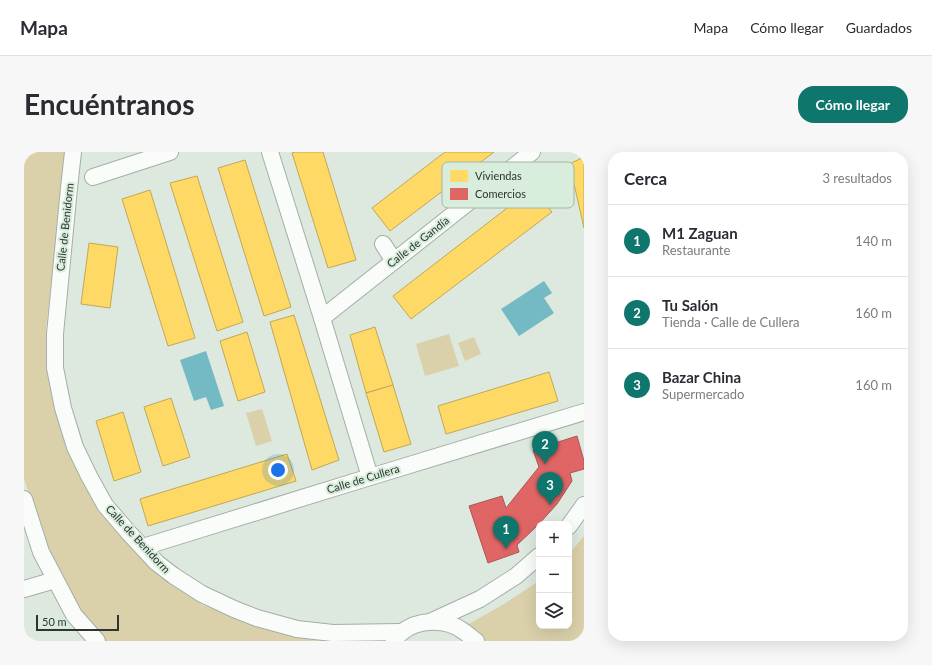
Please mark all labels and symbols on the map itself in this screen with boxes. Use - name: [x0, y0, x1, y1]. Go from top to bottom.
- legend: [442, 162, 574, 208]
- text: Viviendas: [475, 169, 522, 182]
- street label: Calle de Benidorm: [53, 182, 76, 272]
- text: Comercios: [475, 187, 526, 200]
- street label: Calle de Gandía: [384, 213, 451, 270]
- pin: 2: [532, 431, 558, 464]
- your location: [268, 460, 288, 480]
- street label: Calle de Cullera: [325, 461, 401, 496]
- pin: 3: [537, 472, 563, 505]
- street label: Calle de Benidorm: [103, 502, 173, 575]
- pin: 1: [493, 516, 519, 549]
- scale bar: [36, 613, 119, 632]

